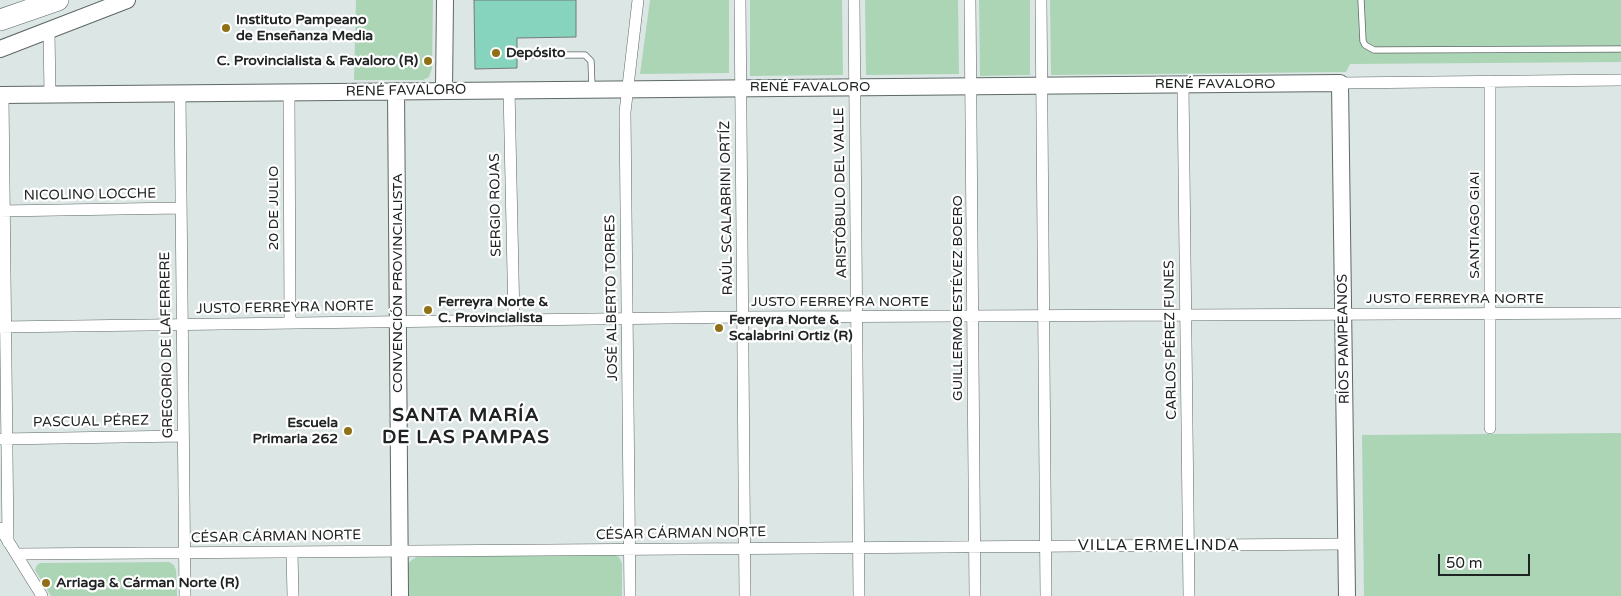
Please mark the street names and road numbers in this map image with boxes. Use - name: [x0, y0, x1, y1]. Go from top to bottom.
- street label: RENÉ FAVALORO: [1155, 76, 1275, 92]
- street label: RENÉ FAVALORO: [750, 79, 870, 95]
- street label: RENÉ FAVALORO: [346, 82, 466, 100]
- street label: ARISTÓBULO DEL VALLE: [831, 107, 851, 279]
- street label: RAÚL SCALABRINI ORTÍZ: [717, 120, 737, 296]
- street label: SERGIO ROJAS: [487, 153, 505, 257]
- street label: 20 DE JULIO: [266, 166, 282, 250]
- street label: SANTIAGO GIAI: [1467, 171, 1483, 279]
- street label: CONVENCIÓN PROVINCIALISTA: [390, 173, 406, 393]
- street label: NICOLINO LOCCHE: [24, 185, 156, 205]
- street label: GUILLERMO ESTÉVEZ BOERO: [950, 195, 966, 401]
- street label: JOSÉ ALBERTO TORRES: [602, 215, 622, 381]
- street label: GREGORIO DE LAFERRERE: [157, 251, 177, 439]
- street label: CARLOS PÉREZ FUNES: [1161, 260, 1181, 420]
- street label: RÍOS PAMPEANOS: [1334, 274, 1354, 404]
- street label: JUSTO FERREYRA NORTE: [1366, 291, 1544, 307]
- street label: JUSTO FERREYRA NORTE: [751, 294, 929, 310]
- street label: JUSTO FERREYRA NORTE: [196, 298, 374, 318]
- street label: PASCUAL PÉREZ: [33, 413, 149, 431]
- street label: CÉSAR CÁRMAN NORTE: [596, 524, 766, 544]
- street label: CÉSAR CÁRMAN NORTE: [191, 527, 361, 547]

